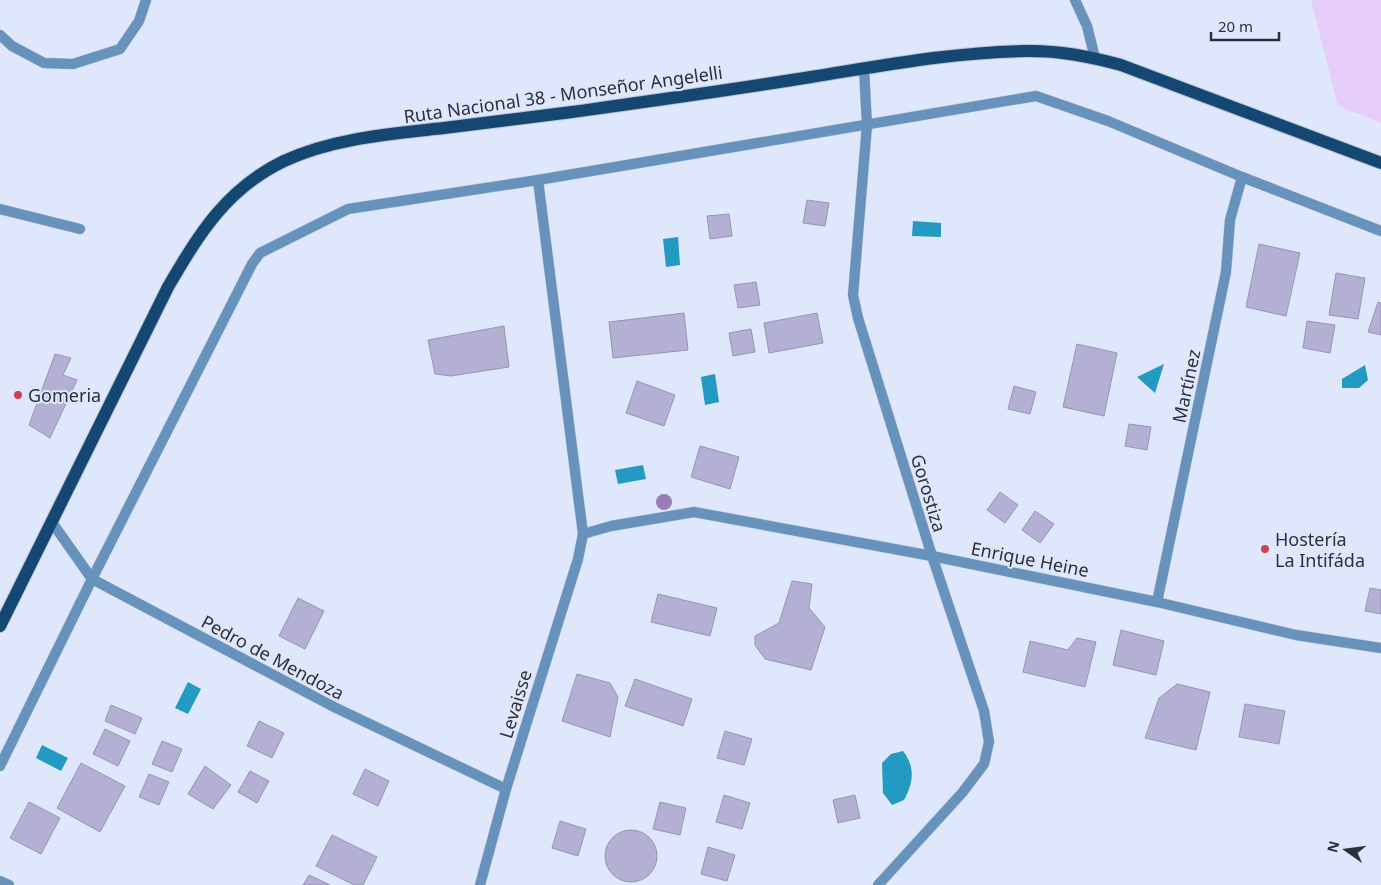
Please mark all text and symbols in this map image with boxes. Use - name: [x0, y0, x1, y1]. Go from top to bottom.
- scale bar: [1211, 10, 1278, 42]
- text: 20 m: [1218, 16, 1253, 36]
- street label: Ruta Nacional 38 - Monseñor Angelelli: [402, 60, 724, 128]
- street label: Martínez: [1167, 347, 1205, 425]
- place label: Gomeria: [28, 383, 101, 407]
- marker: Gomeria: [12, 389, 24, 401]
- street label: Gorostiza: [906, 451, 952, 535]
- place label: Hostería La Intifáda: [1275, 527, 1365, 572]
- street label: Enrique Heine: [969, 536, 1091, 582]
- marker: Hostería La Intifáda: [1259, 543, 1271, 555]
- street label: Pedro de Mendoza: [197, 609, 349, 705]
- street label: Levaisse: [493, 667, 537, 741]
- north arrow: [1321, 825, 1371, 875]
- text: N: [1322, 839, 1343, 855]

